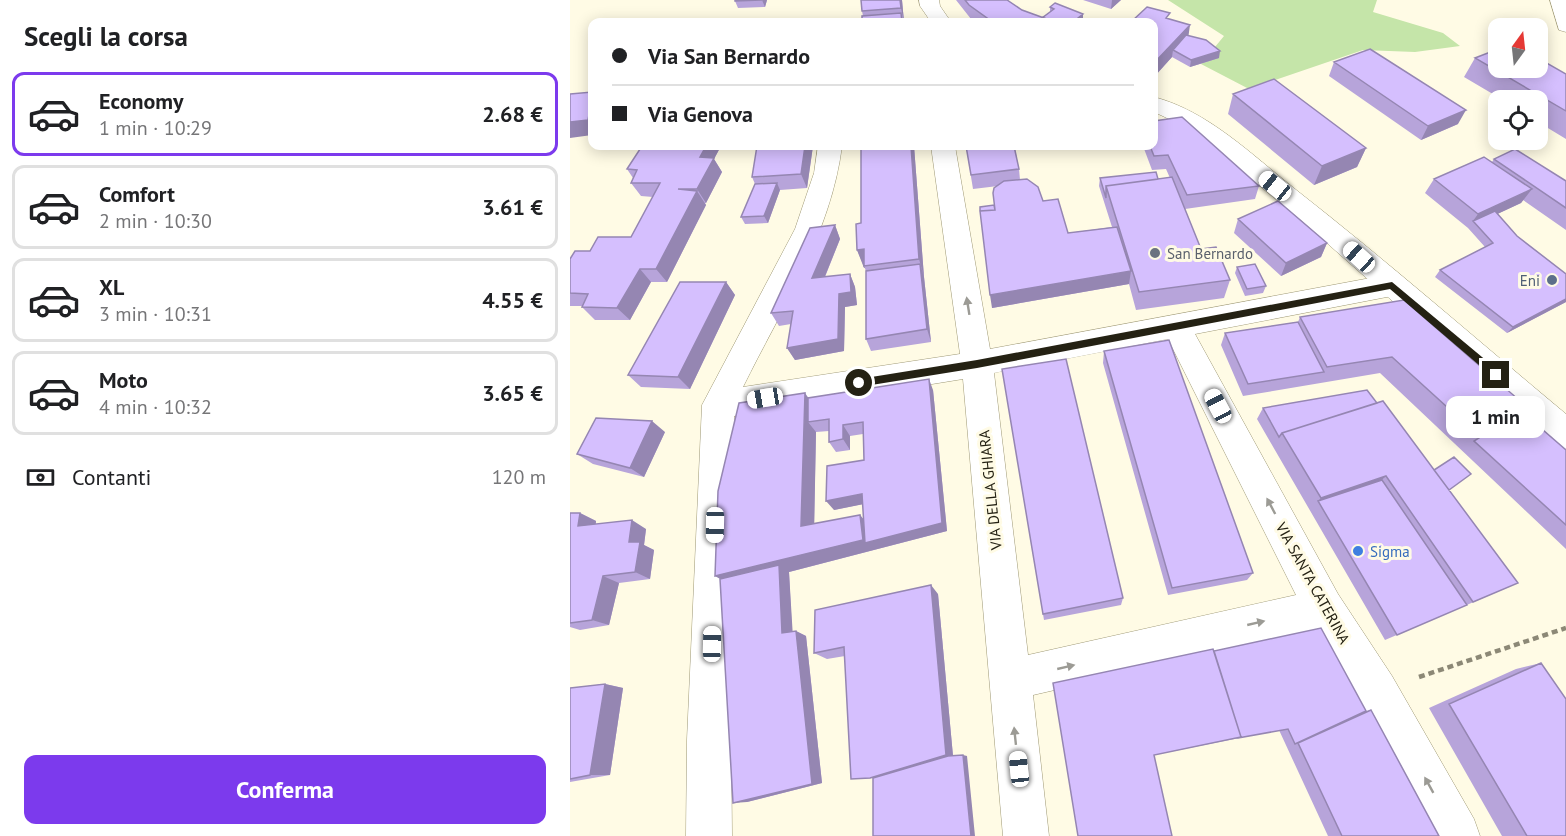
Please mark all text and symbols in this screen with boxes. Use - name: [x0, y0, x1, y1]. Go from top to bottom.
- north arrow: [1488, 18, 1548, 78]
- map controls: [1488, 18, 1548, 150]
- text: Scegli la corsa: [24, 19, 188, 53]
- text: Via San Bernardo: [648, 42, 810, 70]
- icon: car: [27, 87, 81, 141]
- text: Economy: [99, 87, 183, 115]
- button: locate: [1488, 90, 1548, 150]
- text: 2.68 €: [482, 100, 543, 128]
- text: Via Genova: [648, 100, 753, 128]
- text: 1 min · 10:29: [99, 115, 212, 141]
- car: [1255, 168, 1295, 204]
- icon: car: [27, 180, 81, 234]
- text: Comfort: [99, 180, 175, 208]
- text: 3.61 €: [482, 193, 543, 221]
- text: 2 min · 10:30: [99, 208, 212, 234]
- car: [1340, 238, 1378, 276]
- place label: San Bernardo: [1167, 244, 1253, 263]
- marker: San Bernardo: [1148, 246, 1162, 260]
- place label: Eni: [1520, 271, 1540, 290]
- icon: car: [27, 273, 81, 327]
- text: XL: [99, 273, 124, 301]
- marker: Eni: [1545, 273, 1559, 287]
- text: 4.55 €: [482, 286, 543, 314]
- one-way arrow: [963, 297, 972, 316]
- text: 3 min · 10:31: [99, 301, 212, 327]
- route end: [1482, 361, 1509, 388]
- icon: car: [27, 366, 81, 420]
- text: Moto: [99, 366, 148, 394]
- route start: [845, 369, 872, 396]
- text: 3.65 €: [482, 379, 543, 407]
- car: [746, 386, 784, 410]
- car: [1202, 386, 1234, 426]
- text: 4 min · 10:32: [99, 394, 212, 420]
- callout: 1 min: [1446, 396, 1546, 438]
- text: 1 min: [1471, 404, 1520, 430]
- street label: VIA DELLA GHIARA: [974, 429, 1006, 552]
- icon: cash: [24, 461, 57, 494]
- text: Contanti: [72, 463, 151, 491]
- text: 120 m: [492, 464, 546, 490]
- one-way arrow: [1266, 497, 1276, 515]
- car: [706, 507, 724, 543]
- street label: VIA SANTA CATERINA: [1271, 518, 1354, 647]
- place label: Sigma: [1370, 542, 1410, 561]
- marker: Sigma: [1351, 544, 1365, 558]
- one-way arrow: [1247, 618, 1266, 628]
- car: [703, 626, 721, 662]
- one-way arrow: [1057, 662, 1076, 672]
- one-way arrow: [1010, 727, 1020, 746]
- car: [1008, 750, 1030, 788]
- button: Conferma: [24, 755, 546, 824]
- one-way arrow: [1424, 776, 1434, 793]

